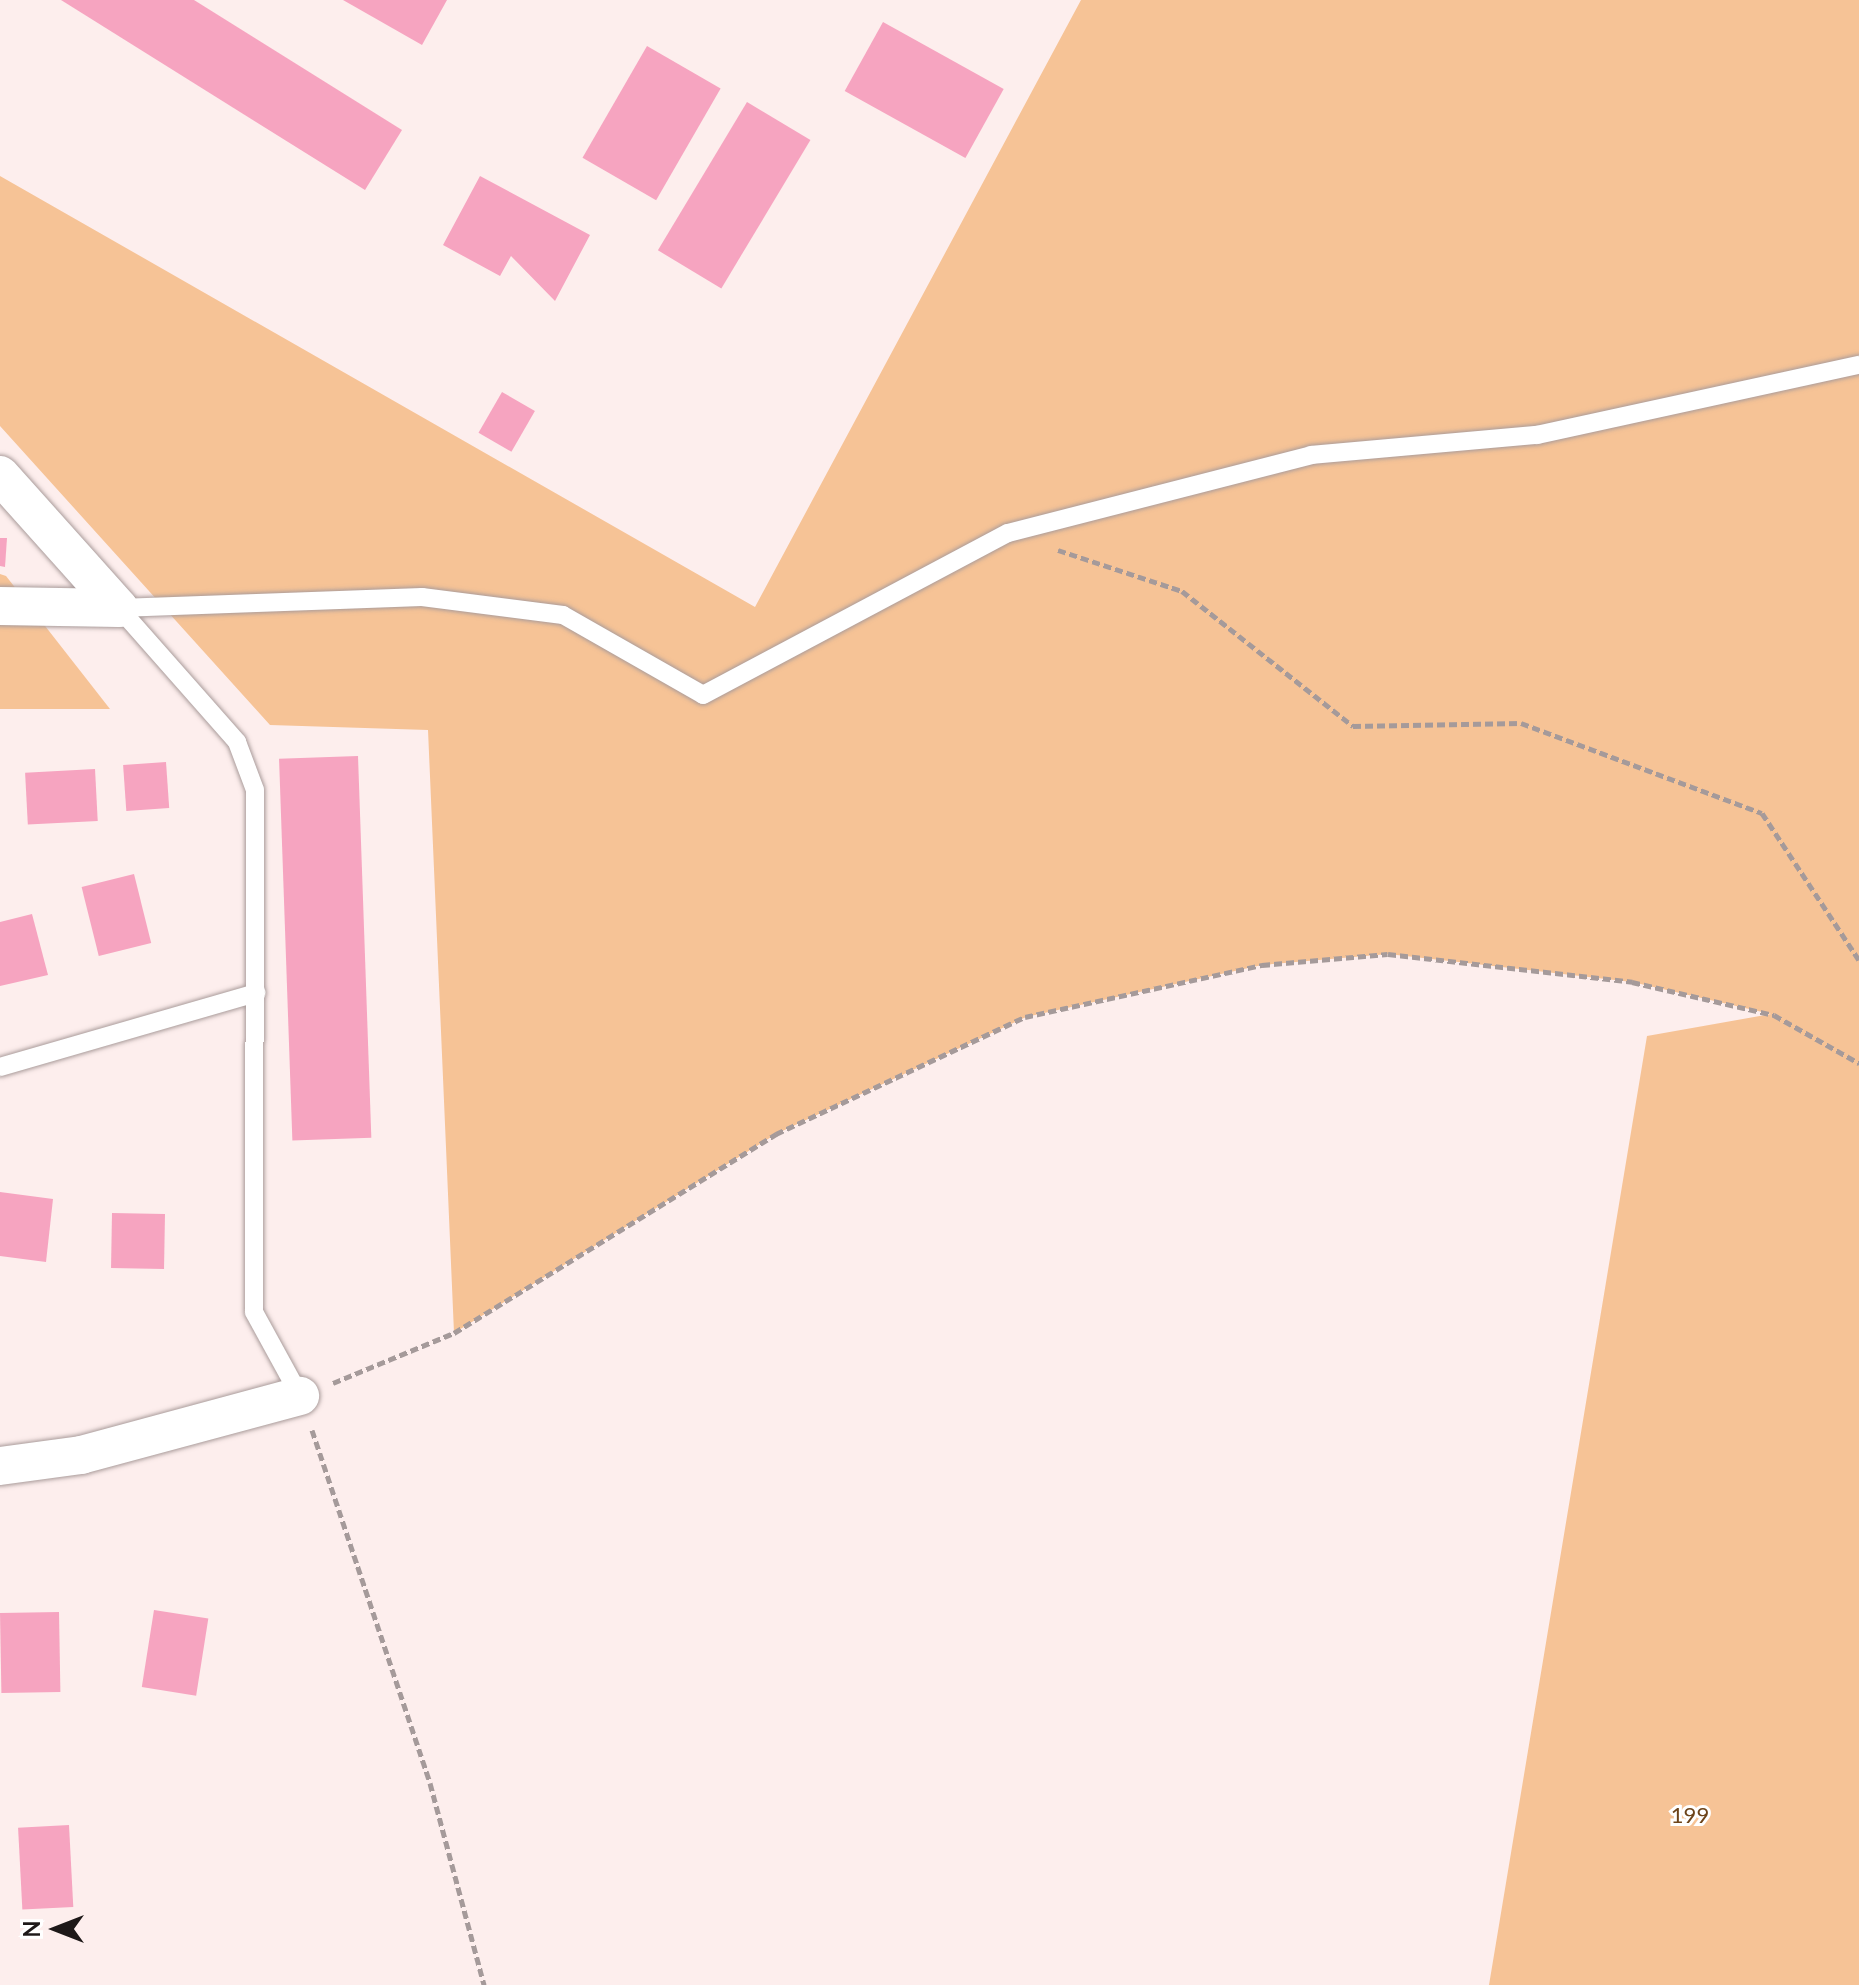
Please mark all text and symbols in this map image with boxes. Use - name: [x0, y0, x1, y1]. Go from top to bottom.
- park label: 199: [1671, 1802, 1709, 1828]
- north arrow: [16, 1889, 96, 1969]
- text: N: [18, 1921, 45, 1937]

